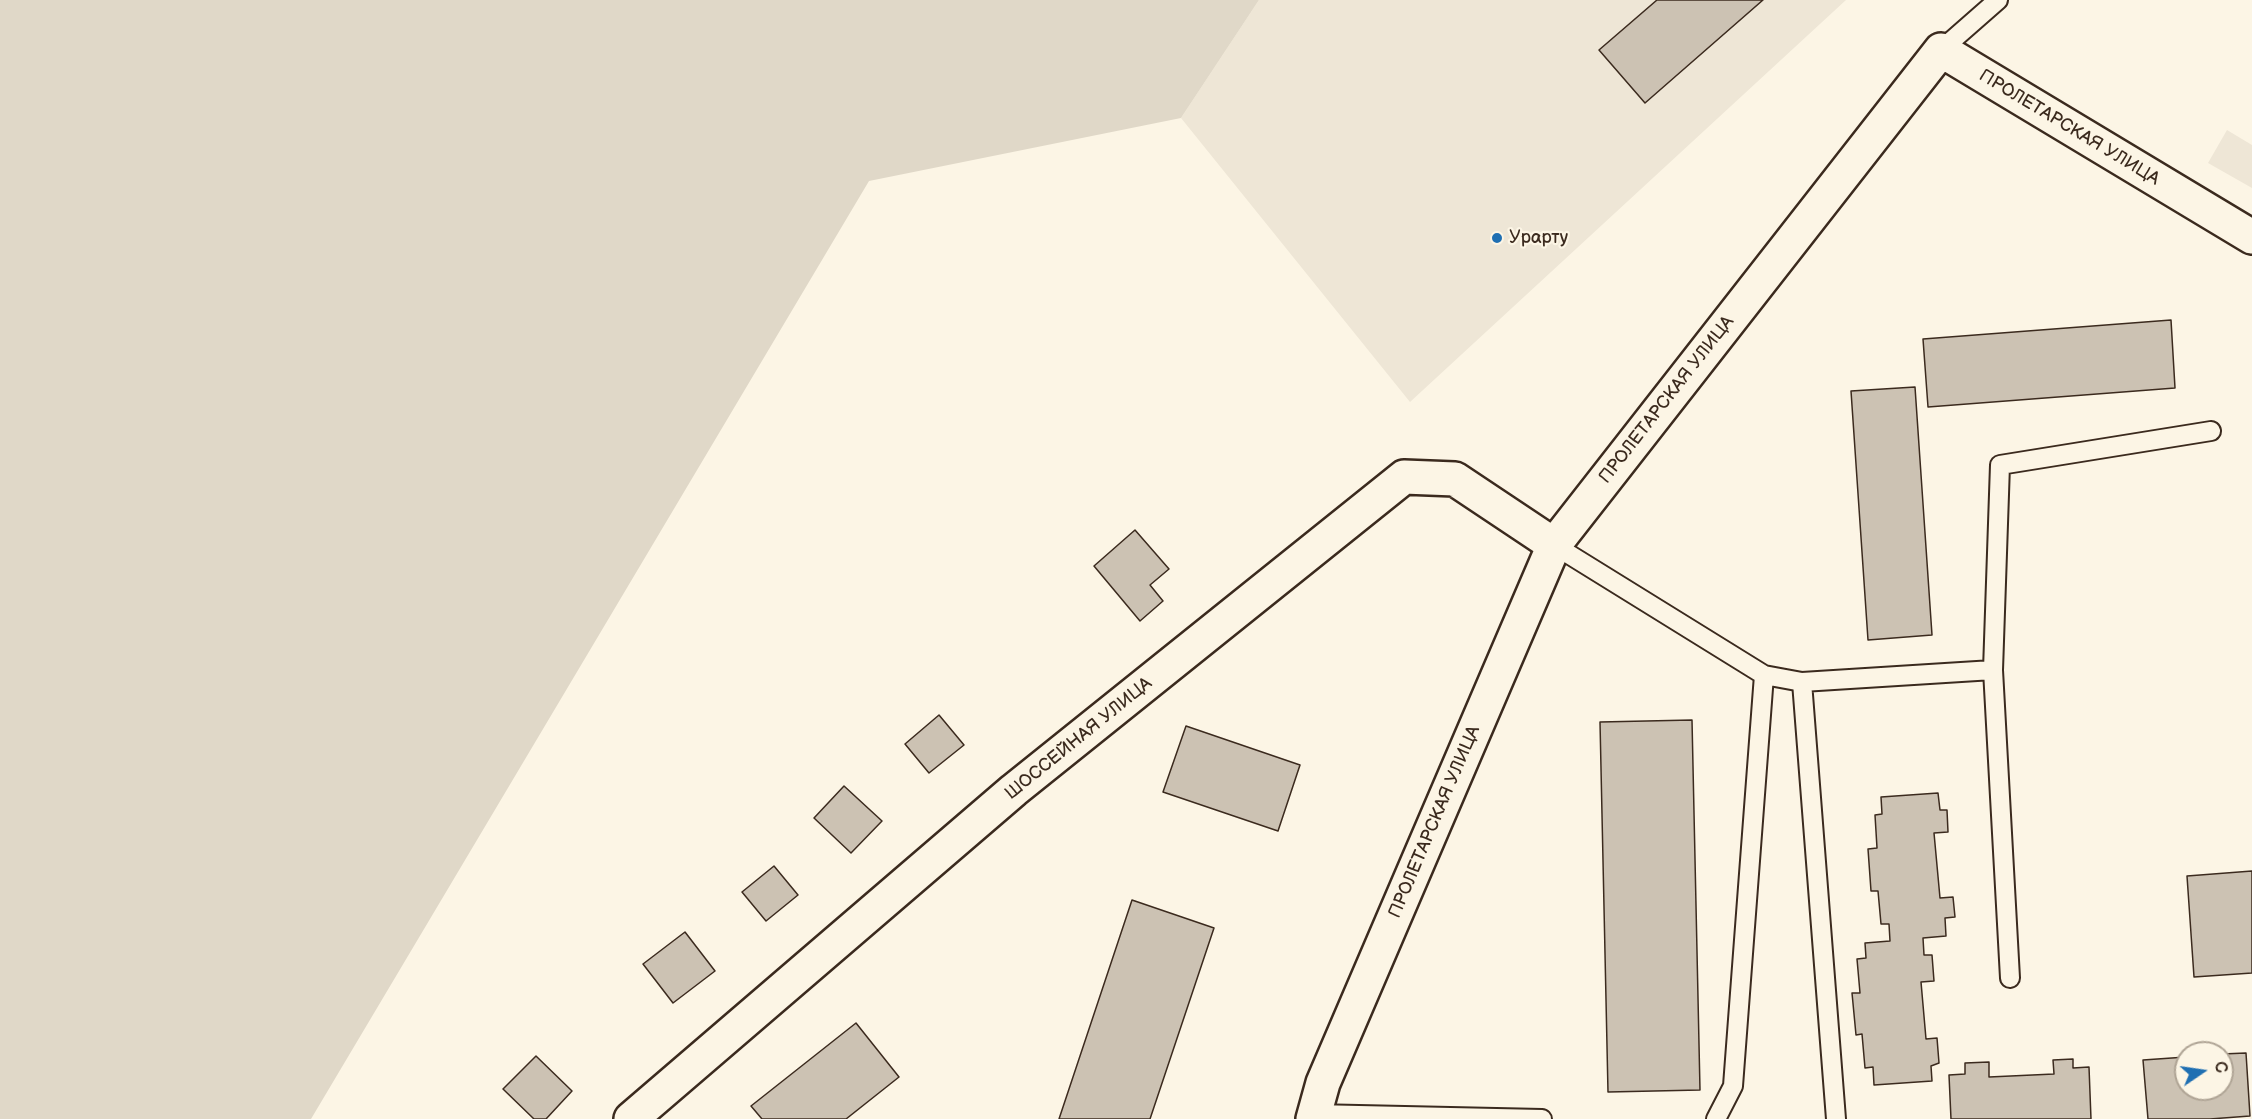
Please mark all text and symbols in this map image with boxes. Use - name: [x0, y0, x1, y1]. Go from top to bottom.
- street label: ПРОЛЕТАРСКАЯ УЛИЦА: [1975, 66, 2163, 190]
- place label: Урарту: [1509, 227, 1568, 249]
- marker: Урарту: [1490, 231, 1504, 245]
- street label: ПРОЛЕТАРСКАЯ УЛИЦА: [1595, 312, 1739, 488]
- street label: ШОССЕЙНАЯ УЛИЦА: [1001, 673, 1157, 805]
- street label: ПРОЛЕТАРСКАЯ УЛИЦА: [1385, 723, 1485, 921]
- north arrow: [2174, 1041, 2234, 1101]
- text: С: [2210, 1060, 2231, 1075]

